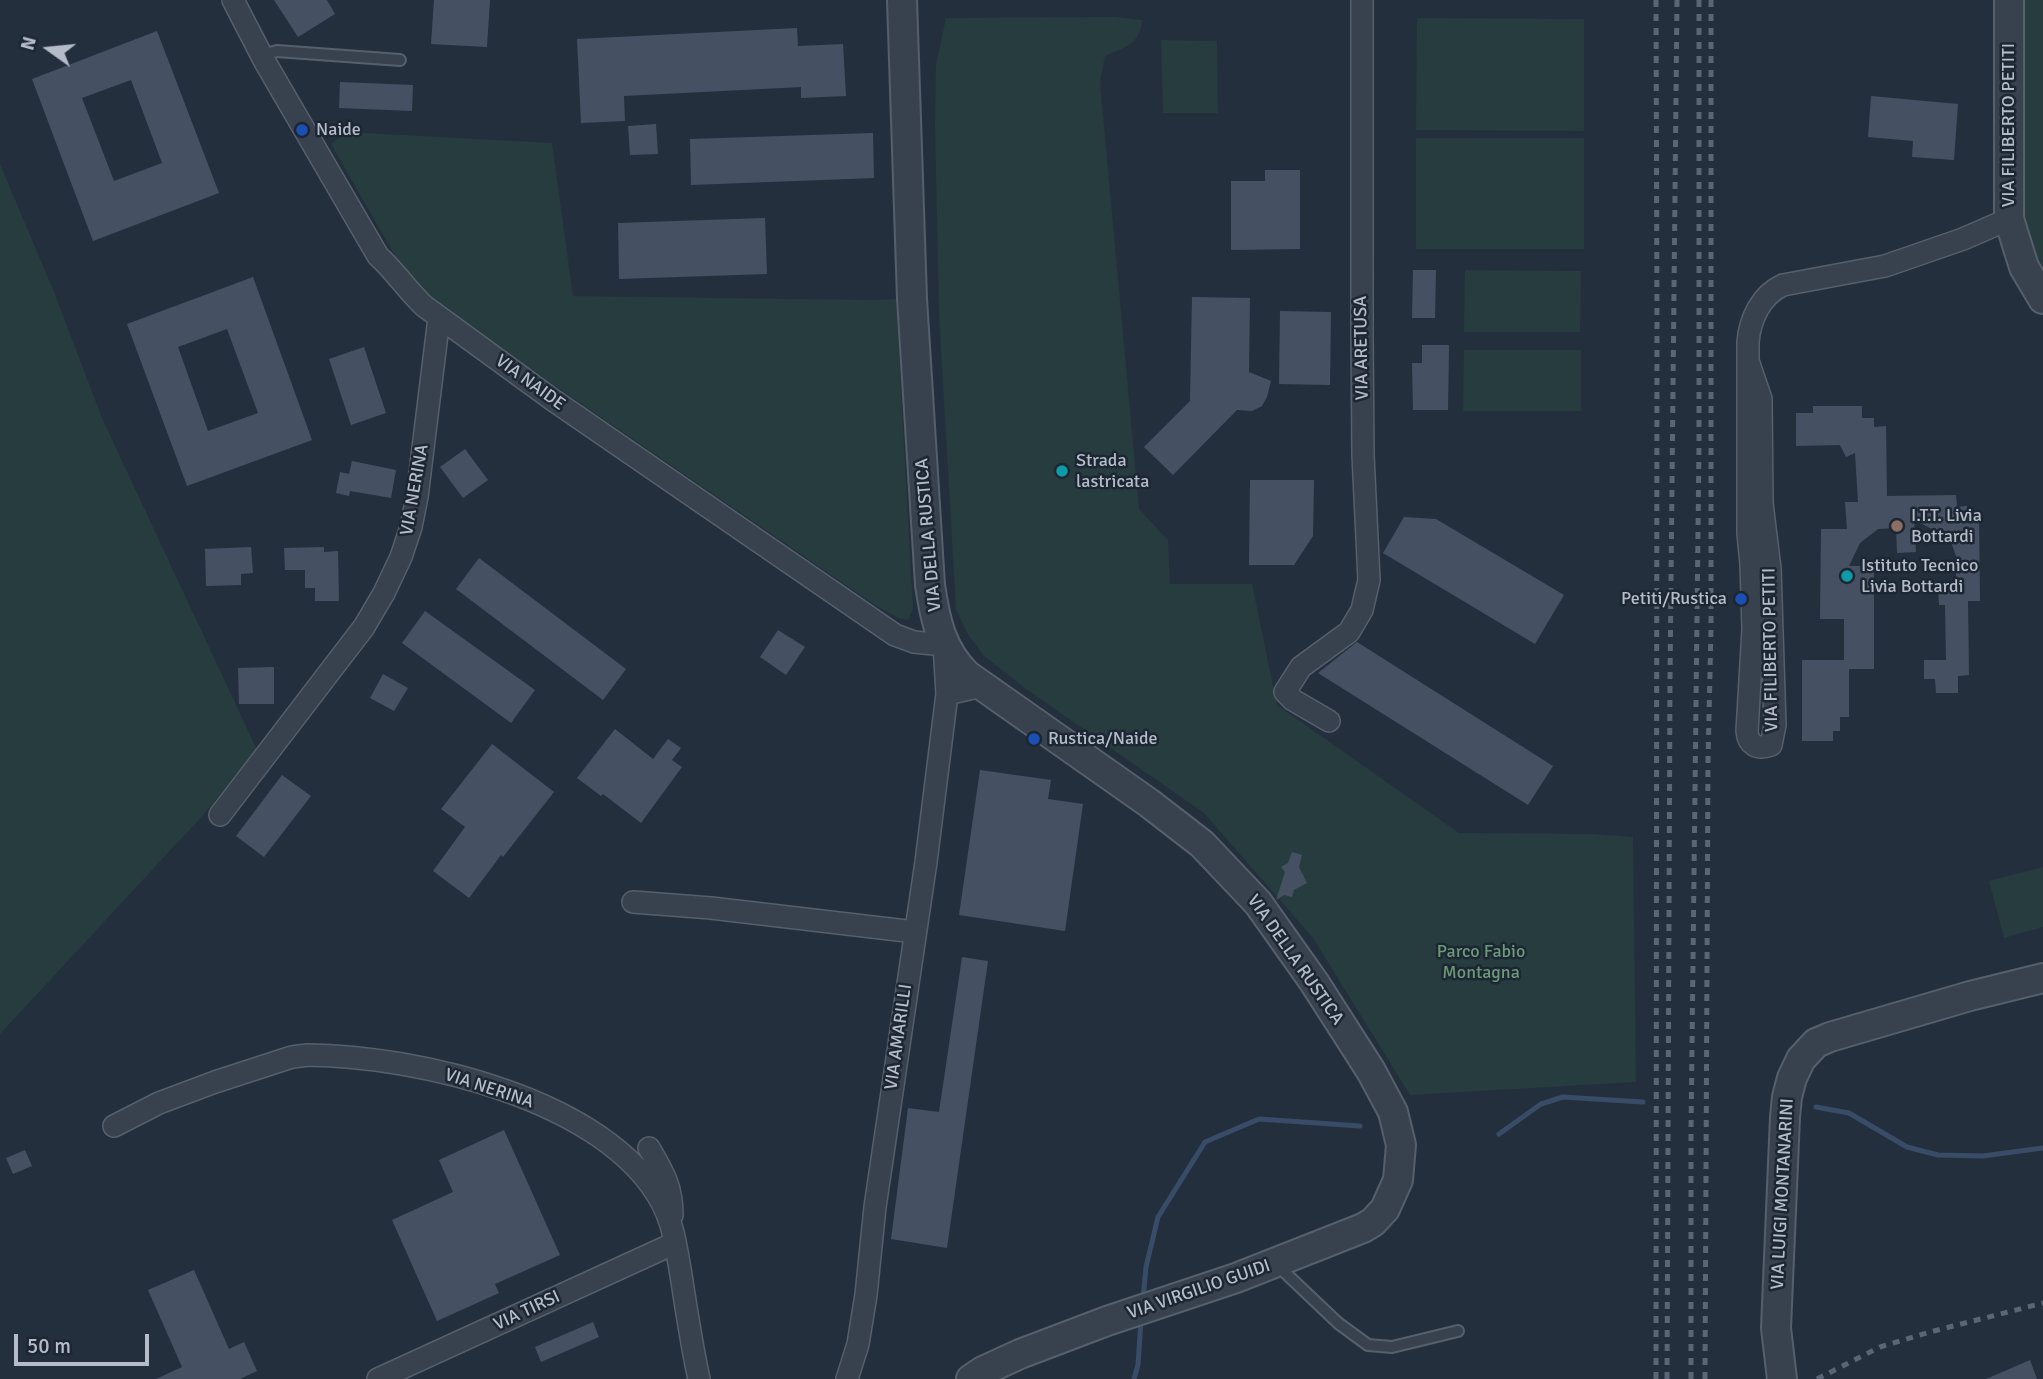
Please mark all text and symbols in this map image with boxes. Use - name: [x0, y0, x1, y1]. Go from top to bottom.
- north arrow: [14, 14, 84, 84]
- text: N: [15, 34, 42, 53]
- street label: VIA FILIBERTO PETITI: [1998, 43, 2020, 207]
- place label: Naide: [316, 119, 361, 141]
- marker: Naide: [294, 122, 310, 138]
- street label: VIA ARETUSA: [1350, 296, 1374, 400]
- street label: VIA NAIDE: [491, 350, 569, 416]
- street label: VIA NERINA: [396, 443, 434, 537]
- place label: Strada lastricata: [1076, 450, 1149, 492]
- street label: VIA DELLA RUSTICA: [912, 457, 946, 613]
- marker: Strada lastricata: [1054, 463, 1070, 479]
- place label: I.T.T. Livia Bottardi: [1911, 505, 1982, 548]
- marker: I.T.T. Livia Bottardi: [1889, 518, 1905, 534]
- place label: Istituto Tecnico Livia Bottardi: [1861, 555, 1978, 598]
- street label: VIA FILIBERTO PETITI: [1759, 568, 1783, 732]
- marker: Istituto Tecnico Livia Bottardi: [1839, 568, 1855, 584]
- place label: Petiti/Rustica: [1621, 588, 1727, 610]
- marker: Petiti/Rustica: [1733, 591, 1749, 607]
- place label: Rustica/Naide: [1048, 728, 1157, 750]
- marker: Rustica/Naide: [1026, 731, 1042, 747]
- street label: VIA DELLA RUSTICA: [1242, 891, 1348, 1029]
- park label: Parco Fabio Montagna: [1437, 941, 1525, 984]
- street label: VIA AMARILLI: [881, 983, 917, 1091]
- street label: VIA NERINA: [442, 1064, 536, 1114]
- street label: VIA LUIGI MONTANARINI: [1767, 1098, 1799, 1290]
- street label: VIA VIRGILIO GUIDI: [1125, 1255, 1273, 1325]
- street label: VIA TIRSI: [490, 1286, 564, 1336]
- scale bar: [18, 1320, 152, 1364]
- text: 50 m: [27, 1333, 71, 1359]

